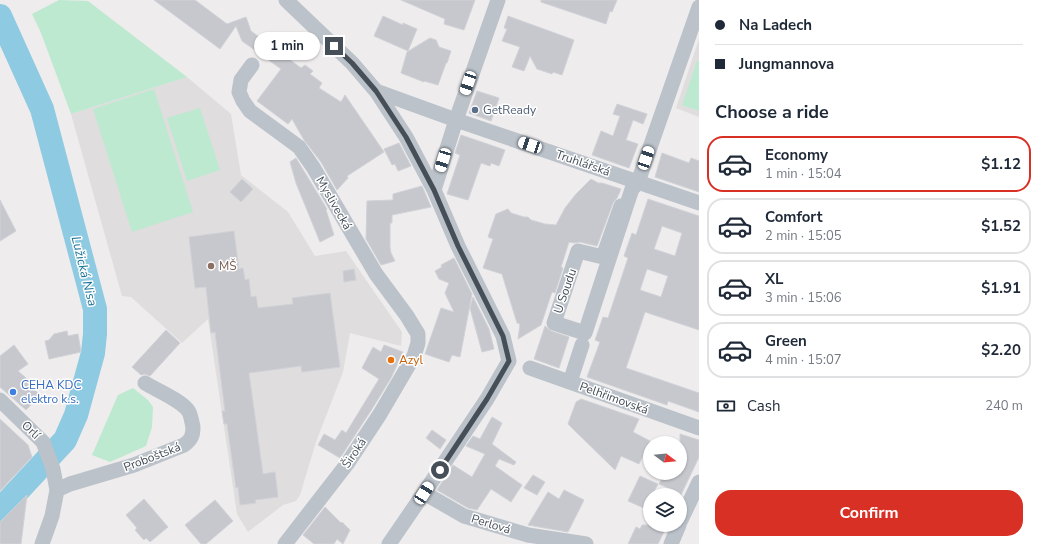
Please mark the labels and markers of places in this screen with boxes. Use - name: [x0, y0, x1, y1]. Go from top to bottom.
- place label: GetReady: [483, 102, 537, 118]
- marker: GetReady: [470, 105, 480, 115]
- place label: MŠ: [219, 258, 237, 274]
- marker: MŠ: [206, 261, 216, 271]
- place label: Azyl: [399, 352, 423, 368]
- marker: Azyl: [386, 355, 396, 365]
- place label: CEHA KDC elektro k.s.: [21, 377, 82, 407]
- marker: CEHA KDC elektro k.s.: [8, 387, 18, 397]

